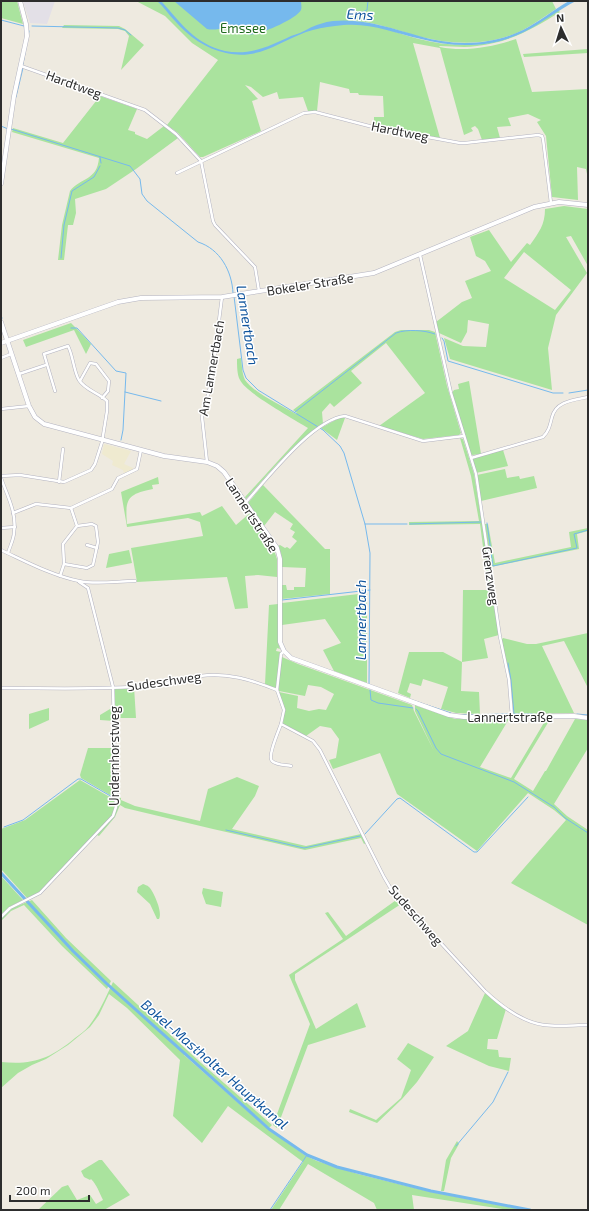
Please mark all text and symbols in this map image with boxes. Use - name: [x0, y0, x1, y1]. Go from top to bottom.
- water label: Ems: [346, 5, 374, 23]
- north arrow: [541, 8, 581, 48]
- text: N: [556, 11, 565, 24]
- park label: Emssee: [220, 20, 266, 36]
- street label: Hardtweg: [44, 67, 104, 101]
- street label: Hardtweg: [370, 118, 430, 144]
- street label: Bokeler Straße: [265, 269, 355, 299]
- water label: Lannertbach: [233, 284, 263, 366]
- street label: Am Lannertbach: [195, 319, 227, 417]
- street label: Lannertstraße: [222, 475, 282, 555]
- street label: Grenzweg: [479, 546, 503, 606]
- water label: Lannertbach: [352, 580, 369, 660]
- street label: Sudeschweg: [126, 668, 202, 694]
- street label: Undernhorstweg: [106, 706, 122, 806]
- street label: Lannertstraße: [467, 709, 553, 725]
- street label: Sudeschweg: [386, 882, 446, 948]
- water label: Bokel-Mastholter Hauptkanal: [138, 995, 292, 1133]
- scale bar: [10, 1177, 89, 1203]
- text: 200 m: [16, 1183, 50, 1197]

